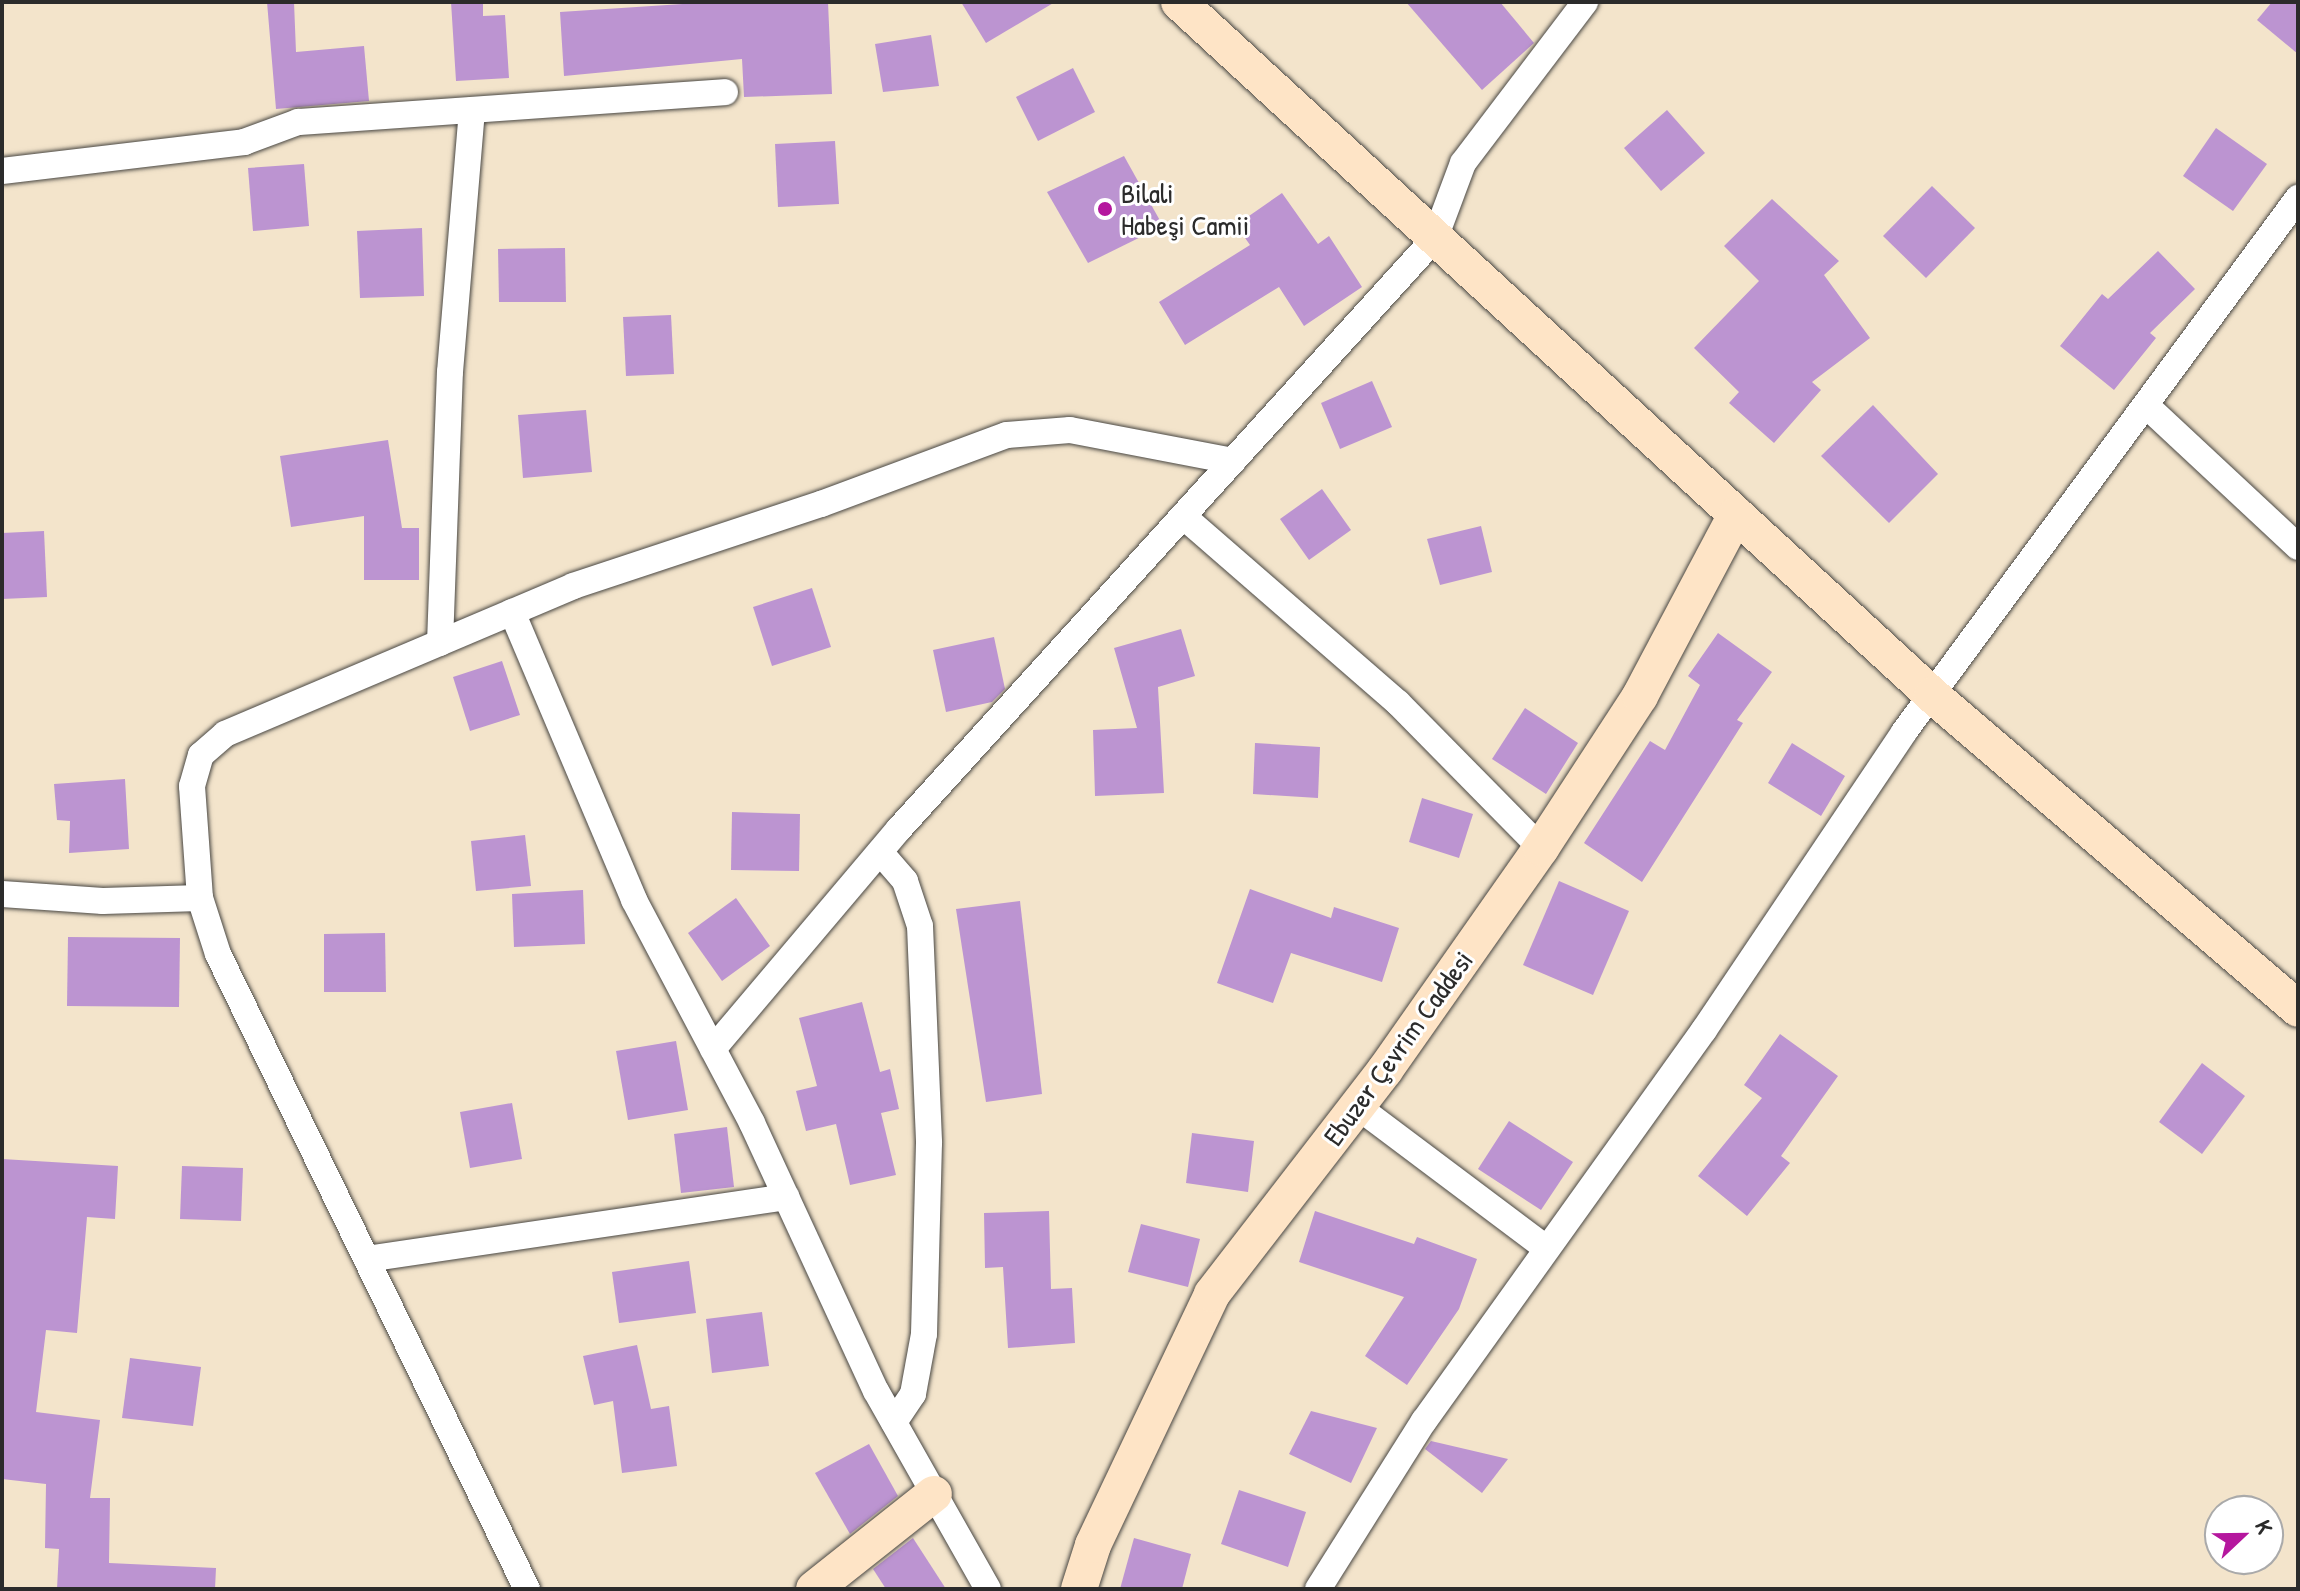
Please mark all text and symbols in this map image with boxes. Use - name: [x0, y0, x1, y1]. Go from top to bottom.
- place label: Bilali Habeşi Camii: [1121, 176, 1249, 242]
- marker: Bilali Habeşi Camii: [1096, 200, 1114, 218]
- street label: Ebuzer Çevrim Caddesi: [1316, 944, 1480, 1152]
- north arrow: [2204, 1495, 2284, 1575]
- text: K: [2248, 1516, 2280, 1538]

